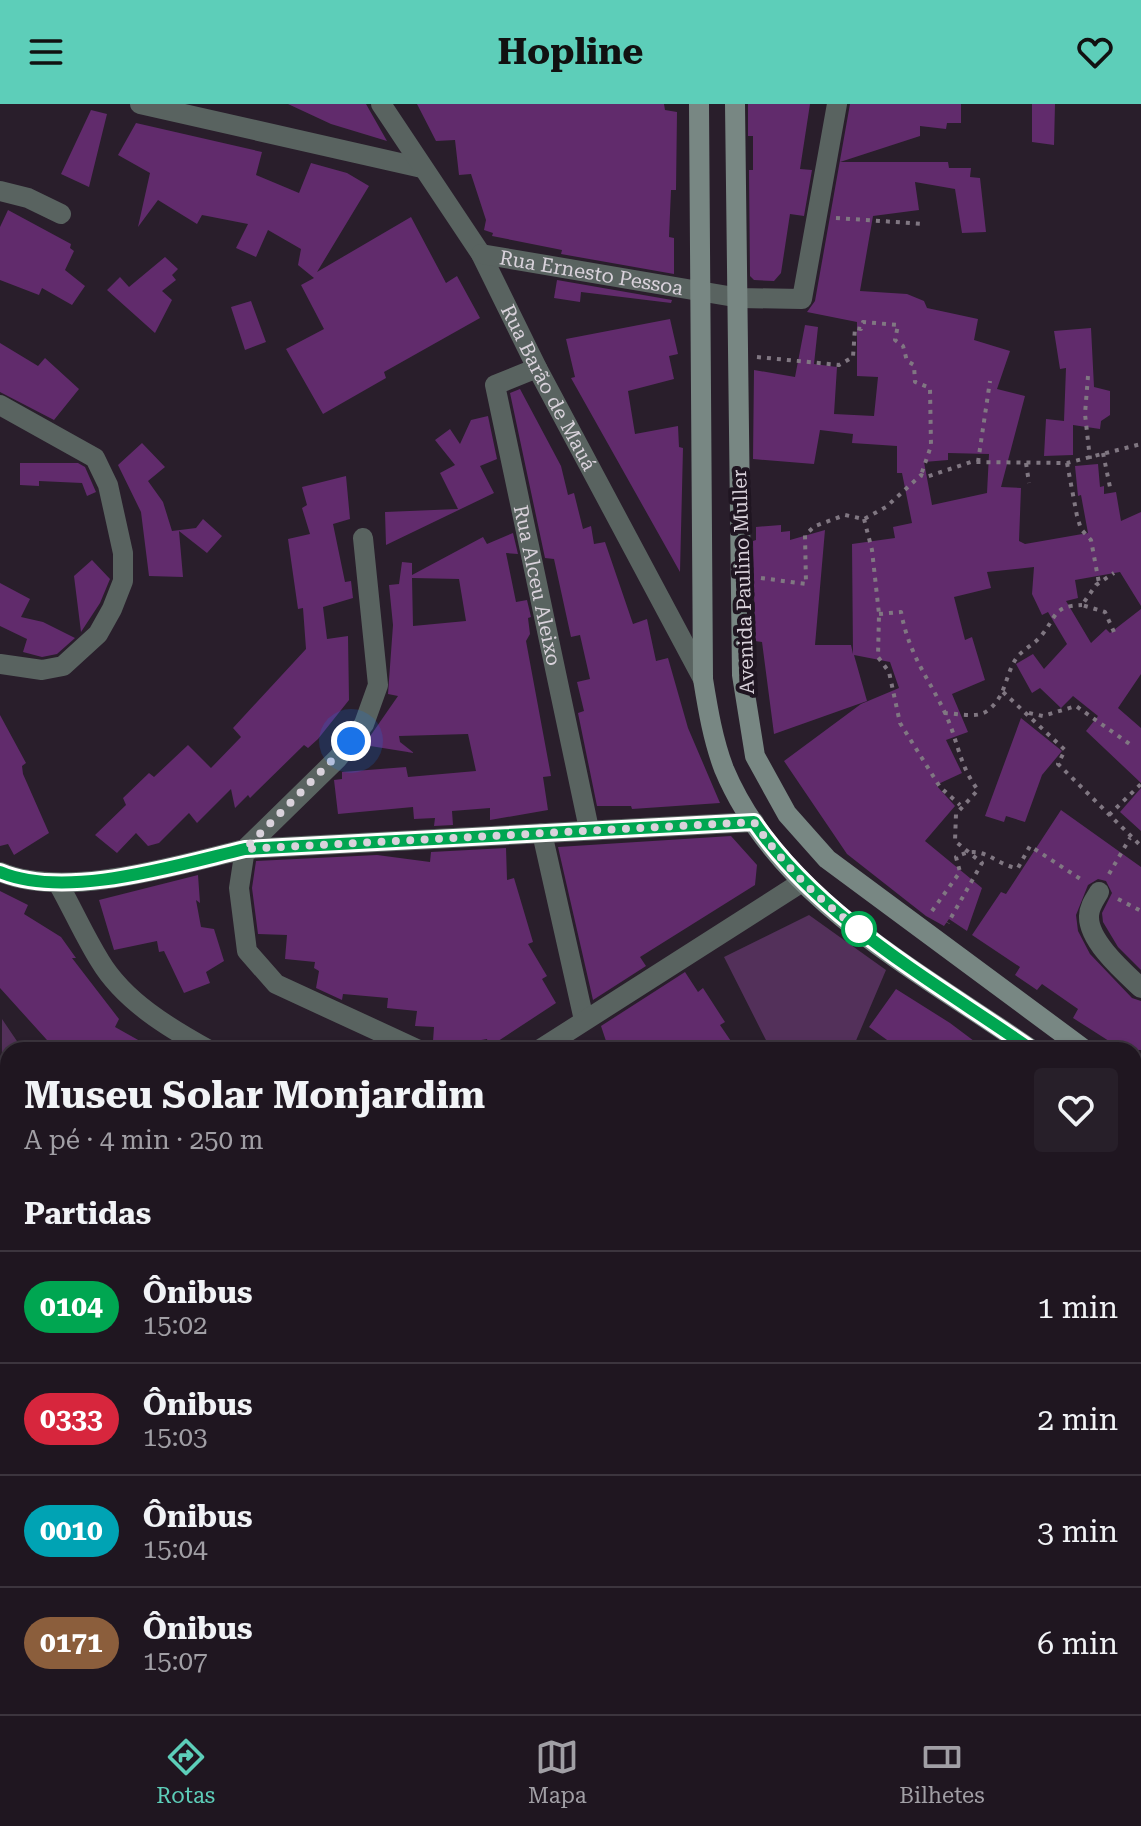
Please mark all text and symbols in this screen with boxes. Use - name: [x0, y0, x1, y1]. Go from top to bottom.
- icon: menu: [24, 30, 68, 74]
- icon: heart: [1073, 30, 1117, 74]
- text: Hopline: [498, 31, 643, 73]
- street label: Rua Ernesto Pessoa: [498, 245, 685, 300]
- street label: Rua Barão de Mauá: [496, 301, 602, 475]
- street label: Avenida Paulino Muller: [727, 469, 759, 695]
- street label: Rua Alceu Aleixo: [509, 503, 566, 668]
- your location: [331, 721, 371, 761]
- unlabelled marker: [842, 912, 876, 946]
- button: heart: [1034, 1068, 1118, 1152]
- text: Museu Solar Monjardim: [24, 1073, 485, 1117]
- text: A pé · 4 min · 250 m: [24, 1125, 263, 1155]
- text: Partidas: [24, 1196, 151, 1231]
- text: Ônibus: [143, 1275, 253, 1310]
- text: 0104: [40, 1290, 103, 1323]
- text: 1 min: [1037, 1290, 1118, 1325]
- text: 15:02: [143, 1310, 208, 1340]
- text: Ônibus: [143, 1387, 253, 1422]
- text: 0333: [40, 1402, 103, 1435]
- text: 2 min: [1037, 1402, 1118, 1437]
- text: 15:03: [143, 1422, 208, 1452]
- text: Ônibus: [143, 1499, 253, 1534]
- text: 0010: [40, 1514, 103, 1547]
- text: 3 min: [1037, 1514, 1118, 1549]
- text: 15:04: [143, 1534, 208, 1564]
- text: Ônibus: [143, 1611, 253, 1646]
- text: 0171: [40, 1626, 103, 1659]
- text: 6 min: [1037, 1626, 1118, 1661]
- text: 15:07: [143, 1646, 208, 1676]
- tab: Rotas: [156, 1735, 215, 1808]
- tab: Mapa: [528, 1735, 587, 1808]
- tab: Bilhetes: [899, 1735, 985, 1808]

